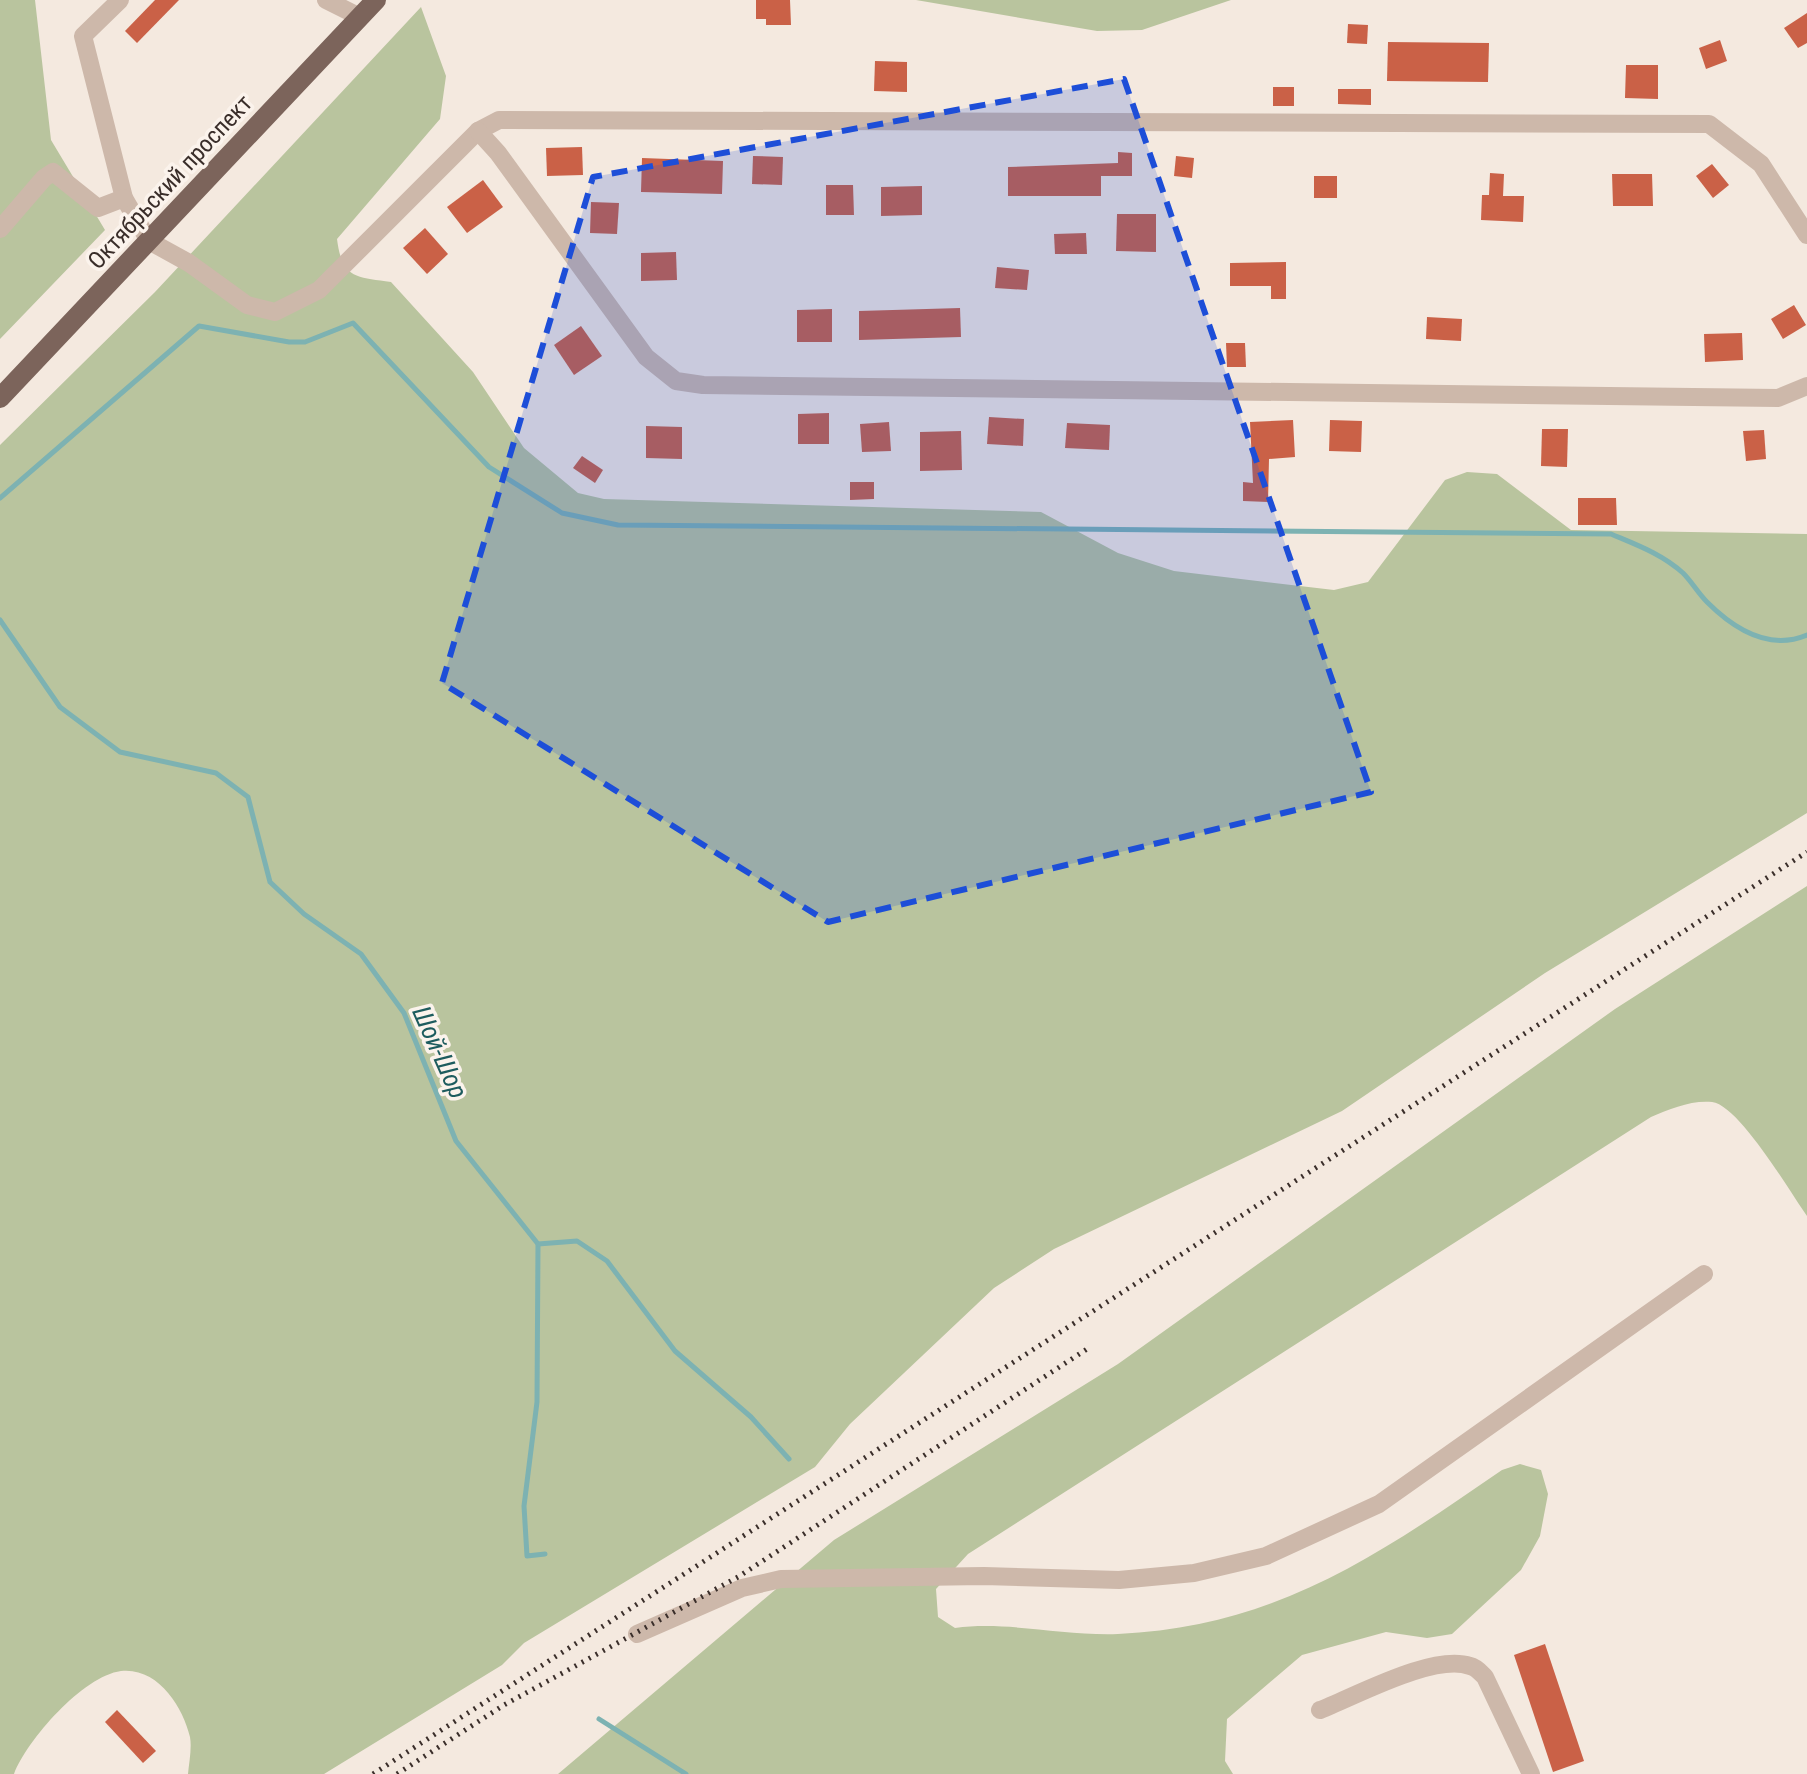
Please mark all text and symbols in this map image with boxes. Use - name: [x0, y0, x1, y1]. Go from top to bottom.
- street label: Октябрьский проспект: [82, 89, 258, 275]
- water label: Шой-Шор: [406, 1001, 474, 1103]

